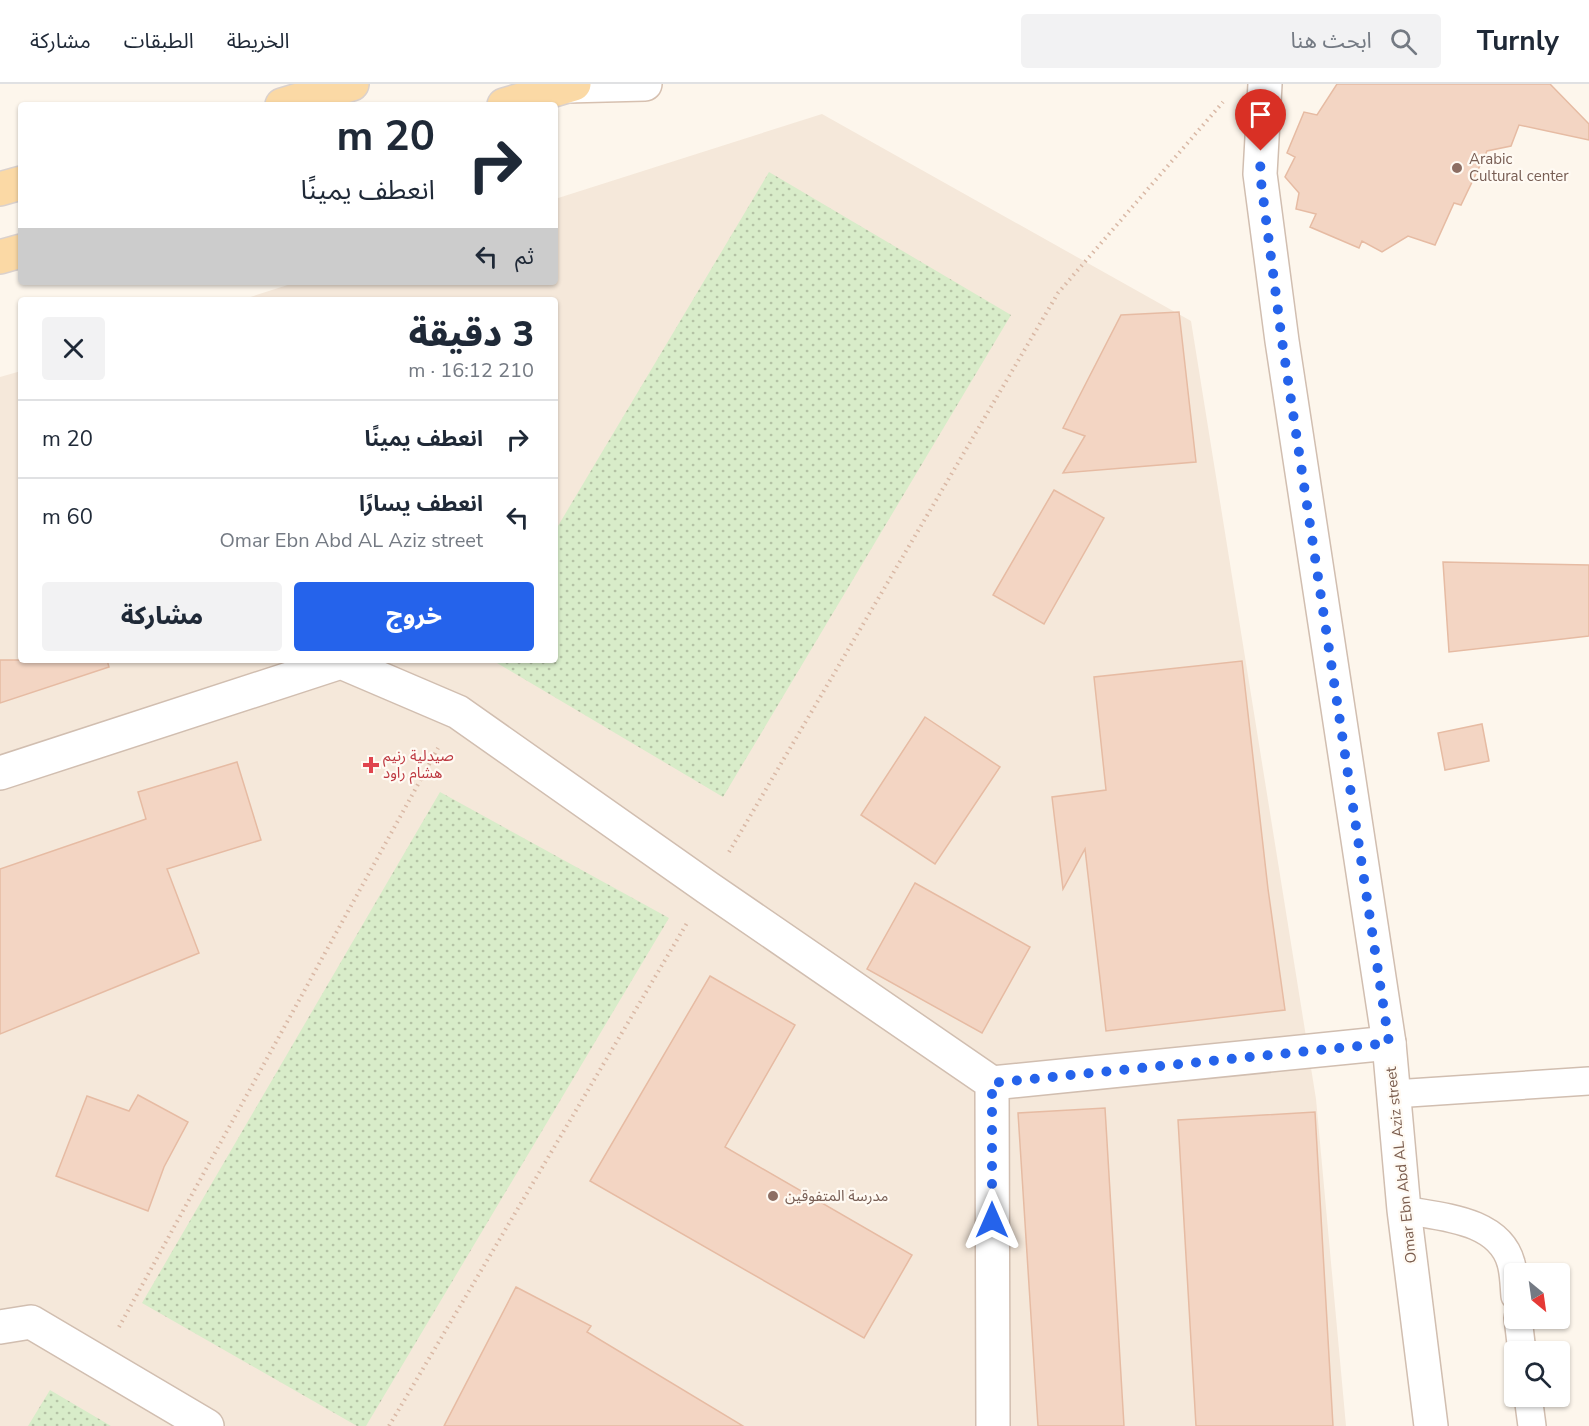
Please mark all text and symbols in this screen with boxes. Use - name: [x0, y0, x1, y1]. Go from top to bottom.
- search box: [1021, 14, 1441, 68]
- text: Turnly: [1477, 22, 1559, 60]
- icon: search: [1387, 25, 1420, 58]
- text: ابحث هنا: [1290, 26, 1372, 56]
- text: مشاركة: [30, 27, 91, 55]
- text: الطبقات: [124, 27, 194, 55]
- text: الخريطة: [227, 27, 290, 55]
- pin: [1235, 89, 1286, 151]
- icon: arrive: [1244, 98, 1277, 131]
- text: 20 m: [336, 108, 435, 165]
- icon: right: [456, 126, 534, 204]
- place label: Arabic Cultural center: [1469, 149, 1569, 186]
- marker: Arabic Cultural center: [1450, 161, 1464, 175]
- text: انعطف يمينًا: [301, 172, 435, 209]
- icon: left: [470, 240, 503, 273]
- text: ثم: [515, 242, 534, 272]
- text: 3 دقيقة: [408, 310, 534, 359]
- button: close: [42, 317, 105, 380]
- text: 210 m · 16:12: [408, 357, 534, 384]
- icon: right: [501, 423, 534, 456]
- text: 20 m: [42, 424, 93, 454]
- text: انعطف يمينًا: [365, 424, 483, 454]
- text: انعطف يسارًا: [359, 489, 483, 519]
- icon: left: [501, 501, 534, 534]
- text: 60 m: [42, 502, 93, 532]
- text: Omar Ebn Abd AL Aziz street: [220, 527, 483, 554]
- button: مشاركة: [42, 582, 282, 651]
- button: خروج: [294, 582, 534, 651]
- place label: صيدلية رنيم هشام راود: [383, 746, 454, 784]
- marker: صيدلية رنيم هشام راود: [364, 758, 378, 772]
- street label: Omar Ebn Abd AL Aziz street: [1381, 1065, 1421, 1264]
- place label: مدرسة المتفوقين: [785, 1186, 888, 1206]
- position arrow: [960, 1188, 1024, 1252]
- marker: مدرسة المتفوقين: [766, 1189, 780, 1203]
- north arrow: [1504, 1263, 1570, 1329]
- map controls: [1504, 1263, 1570, 1407]
- button: search: [1504, 1341, 1570, 1407]

